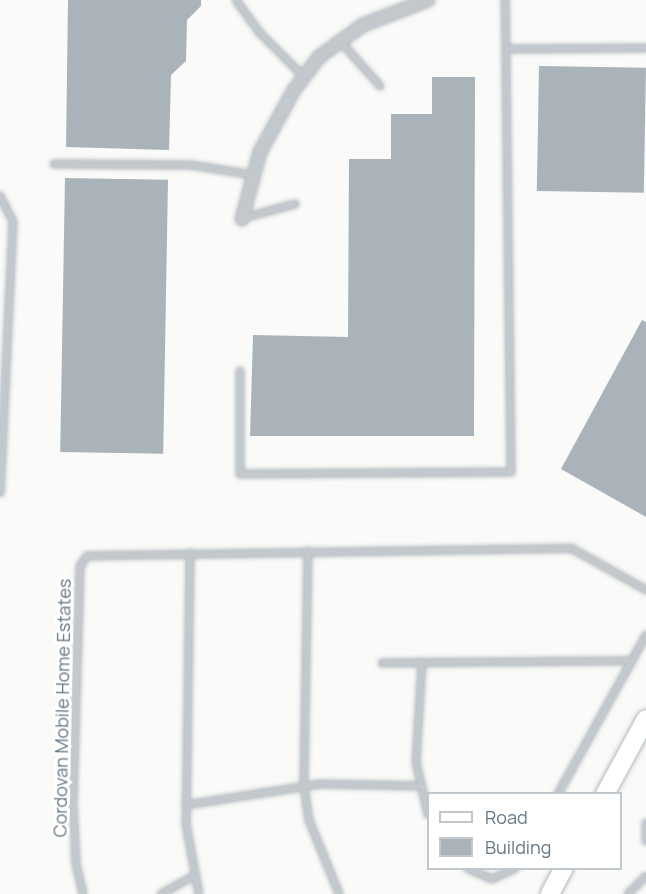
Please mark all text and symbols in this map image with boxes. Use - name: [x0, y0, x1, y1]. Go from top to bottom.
- street label: Cordovan Mobile Home Estates: [49, 578, 75, 838]
- legend: [427, 792, 622, 870]
- text: Road: [485, 805, 528, 829]
- text: Building: [485, 835, 551, 859]

